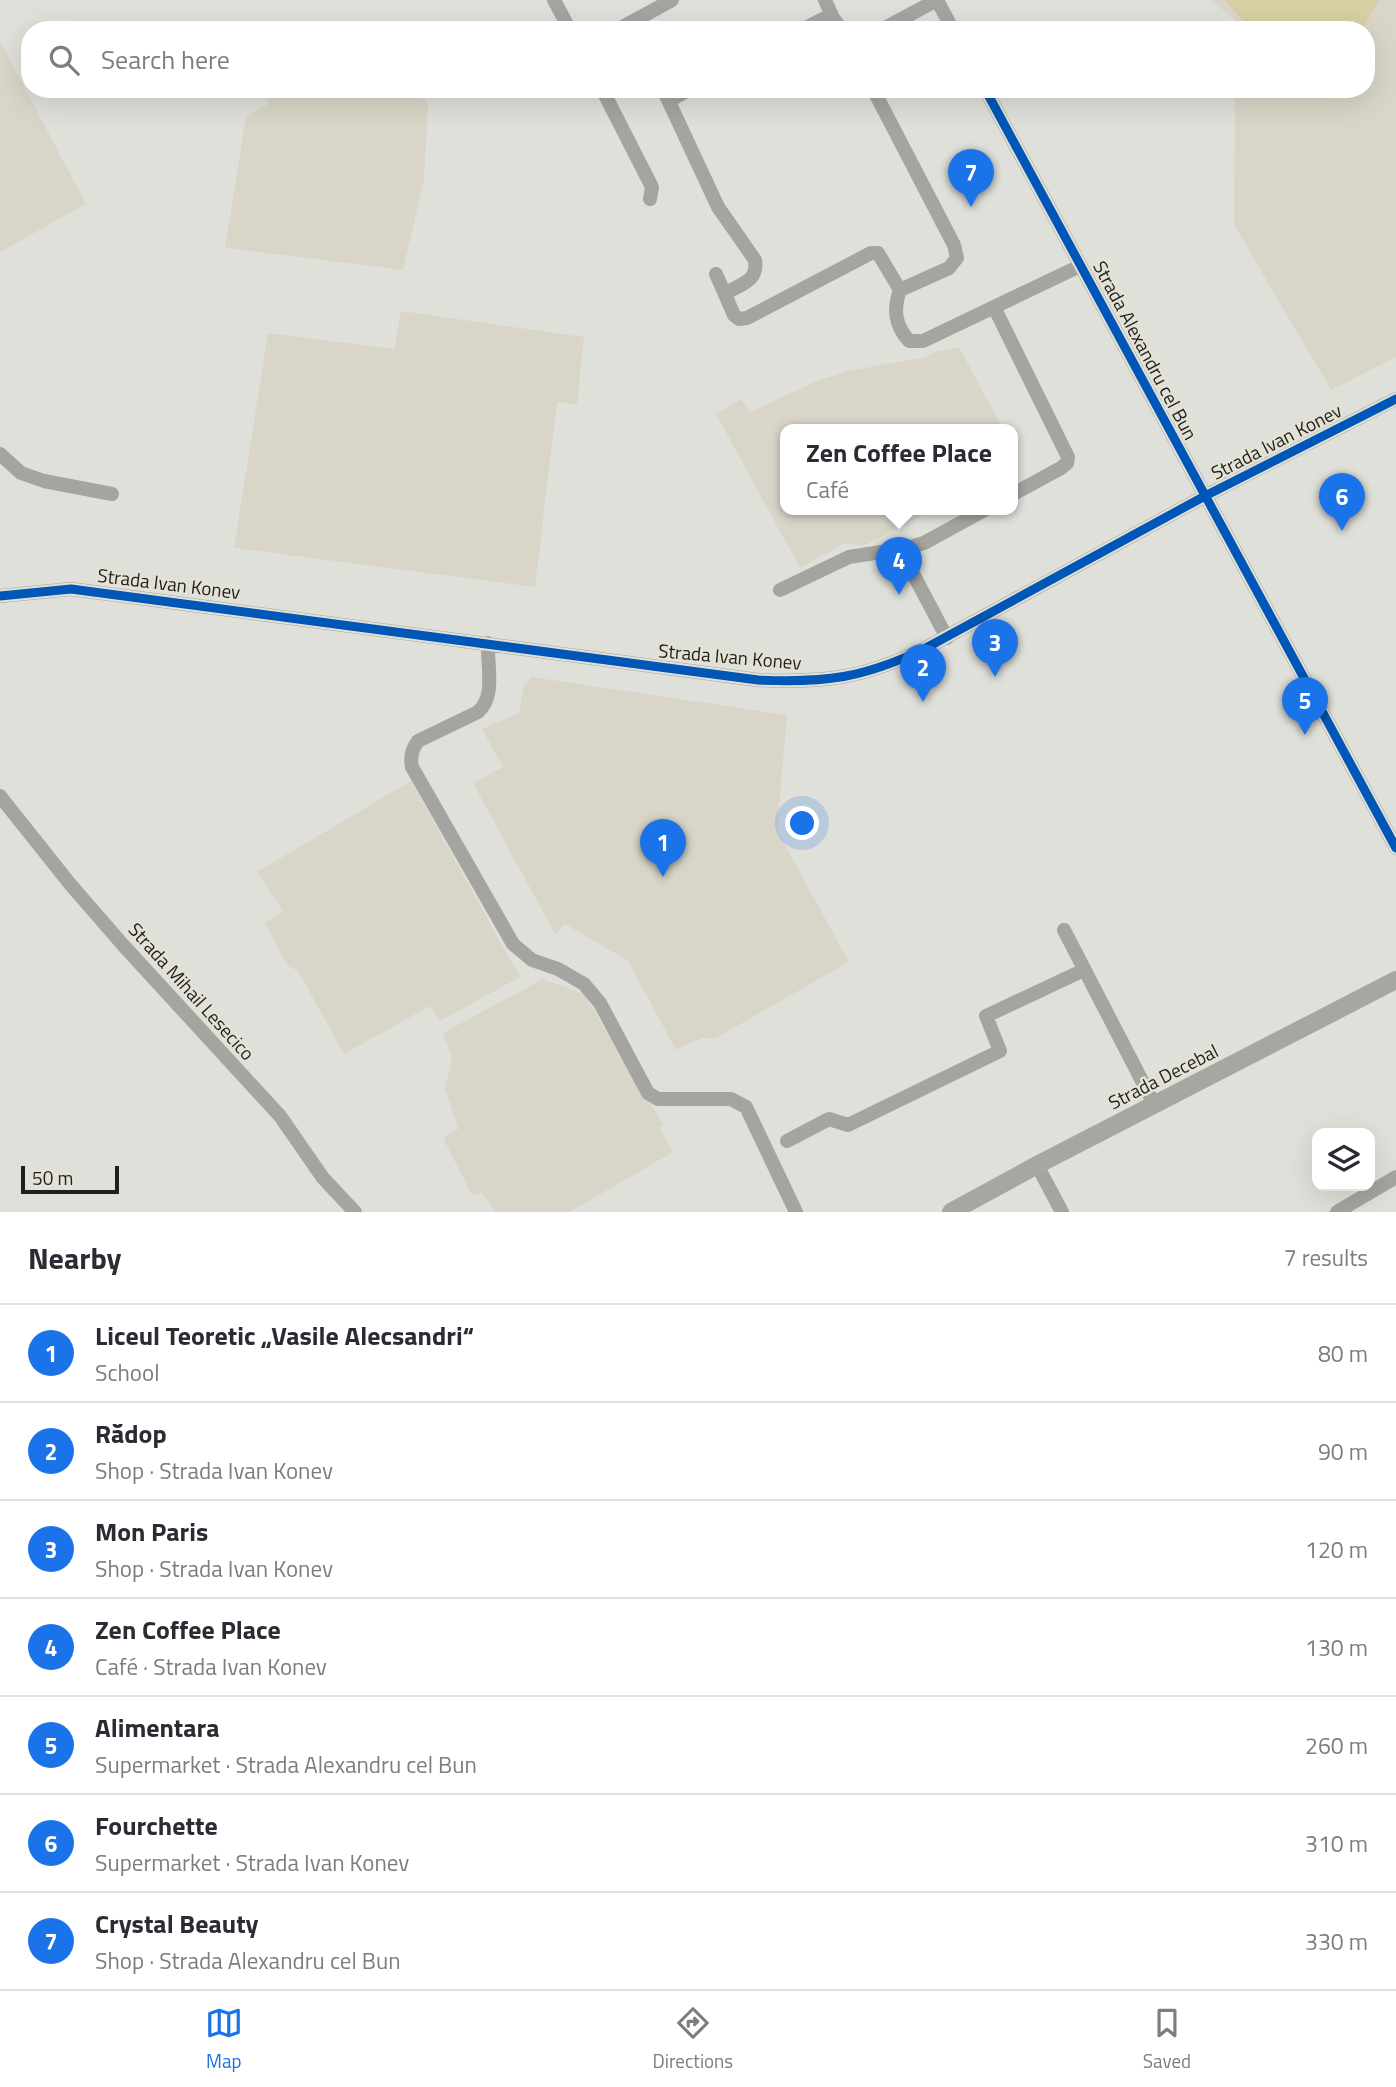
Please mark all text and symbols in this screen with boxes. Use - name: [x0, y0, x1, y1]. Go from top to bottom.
- search box: [21, 21, 1375, 98]
- text: Search here: [101, 40, 230, 79]
- icon: search: [45, 41, 83, 79]
- pin: 7: [948, 149, 994, 207]
- street label: Strada Alexandru cel Bun: [1086, 255, 1206, 445]
- street label: Strada Ivan Konev: [1205, 395, 1347, 487]
- popup: [780, 424, 1018, 515]
- text: Zen Coffee Place: [806, 433, 992, 472]
- text: Café: [806, 472, 849, 507]
- pin: 6: [1319, 473, 1365, 531]
- pin: 4: [876, 537, 922, 595]
- street label: Strada Ivan Konev: [96, 560, 242, 606]
- pin: 3: [972, 619, 1018, 677]
- street label: Strada Ivan Konev: [657, 635, 803, 677]
- pin: 2: [900, 644, 946, 702]
- pin: 5: [1282, 677, 1328, 735]
- your location: [785, 806, 819, 840]
- pin: 1: [640, 819, 686, 877]
- street label: Strada Mihail Lesecico: [122, 916, 262, 1066]
- street label: Strada Decebal: [1103, 1036, 1223, 1116]
- map controls: [1312, 1128, 1375, 1191]
- button: layers: [1312, 1128, 1375, 1191]
- scale bar: [21, 1163, 119, 1195]
- text: 50 m: [32, 1163, 73, 1192]
- text: Nearby: [28, 1235, 121, 1281]
- text: 7 results: [1284, 1240, 1368, 1275]
- text: Liceul Teoretic „Vasile Alecsandri“: [95, 1316, 474, 1355]
- text: 1: [45, 1336, 57, 1371]
- text: 80 m: [1318, 1336, 1368, 1371]
- text: School: [95, 1355, 159, 1390]
- text: Rădop: [95, 1414, 167, 1453]
- text: 2: [45, 1434, 57, 1469]
- text: 90 m: [1318, 1434, 1368, 1469]
- text: Shop · Strada Ivan Konev: [95, 1453, 333, 1488]
- text: Mon Paris: [95, 1512, 208, 1551]
- text: 3: [45, 1532, 57, 1567]
- text: 120 m: [1305, 1532, 1368, 1567]
- text: Shop · Strada Ivan Konev: [95, 1551, 333, 1586]
- text: Zen Coffee Place: [95, 1610, 281, 1649]
- text: 4: [45, 1630, 57, 1665]
- text: 130 m: [1305, 1630, 1368, 1665]
- text: Café · Strada Ivan Konev: [95, 1649, 327, 1684]
- text: Alimentara: [95, 1708, 220, 1747]
- text: 5: [45, 1728, 57, 1763]
- text: 260 m: [1305, 1728, 1368, 1763]
- text: Supermarket · Strada Alexandru cel Bun: [95, 1747, 477, 1782]
- text: Fourchette: [95, 1806, 218, 1845]
- text: 6: [45, 1826, 57, 1861]
- text: 310 m: [1305, 1826, 1368, 1861]
- text: Supermarket · Strada Ivan Konev: [95, 1845, 409, 1880]
- text: Crystal Beauty: [95, 1904, 259, 1943]
- text: 7: [45, 1924, 57, 1959]
- text: 330 m: [1305, 1924, 1368, 1959]
- text: Shop · Strada Alexandru cel Bun: [95, 1943, 401, 1978]
- tab: Map: [205, 2004, 243, 2075]
- tab: Directions: [653, 2004, 733, 2075]
- tab: Saved: [1143, 2004, 1191, 2075]

